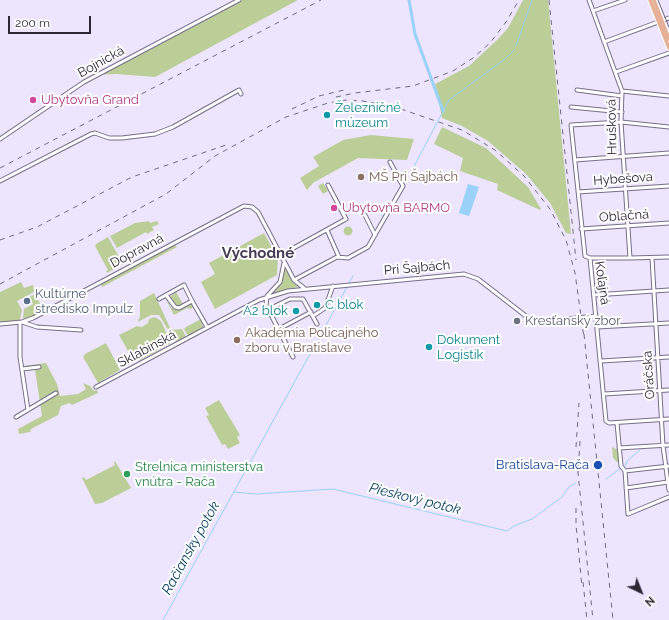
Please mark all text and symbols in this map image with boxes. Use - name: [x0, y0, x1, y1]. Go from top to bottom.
- scale bar: [10, 8, 93, 34]
- text: 200 m: [15, 16, 50, 30]
- street label: Bojnická: [75, 43, 127, 81]
- place label: Ubytovňa Grand: [41, 92, 139, 108]
- marker: Ubytovňa Grand: [28, 95, 38, 105]
- street label: Hrušková: [604, 99, 620, 155]
- place label: Železničné múzeum: [335, 100, 401, 131]
- marker: Železničné múzeum: [322, 110, 332, 120]
- place label: MŠ Pri Šajbách: [369, 169, 458, 185]
- street label: Hybešova: [593, 169, 653, 189]
- marker: MŠ Pri Šajbách: [356, 172, 366, 182]
- place label: Ubytovňa BARMO: [342, 200, 450, 216]
- marker: Ubytovňa BARMO: [329, 203, 339, 213]
- street label: Oblačná: [598, 206, 650, 226]
- street label: Dopravná: [108, 230, 166, 272]
- district label: Východné: [222, 244, 294, 262]
- street label: Pri Šajbách: [383, 257, 451, 279]
- street label: Koľajná: [591, 260, 613, 306]
- place label: Kultúrne stredisko Impulz: [35, 286, 133, 317]
- marker: Kultúrne stredisko Impulz: [22, 296, 32, 306]
- place label: C blok: [325, 297, 363, 313]
- marker: C blok: [312, 300, 322, 310]
- place label: A2 blok: [243, 303, 288, 319]
- marker: A2 blok: [291, 306, 301, 316]
- place label: Kresťanský zbor: [525, 313, 621, 329]
- marker: Kresťanský zbor: [512, 316, 522, 326]
- place label: Akadémia Policajného zboru v Bratislave: [245, 325, 378, 356]
- street label: Sklabinská: [115, 327, 179, 371]
- place label: Dokument Logistik: [437, 332, 500, 363]
- marker: Akadémia Policajného zboru v Bratislave: [232, 335, 242, 345]
- marker: Dokument Logistik: [424, 342, 434, 352]
- street label: Oráčska: [640, 350, 658, 400]
- place label: Bratislava-Rača: [496, 457, 589, 473]
- place label: Strelnica ministerstva vnútra - Rača: [135, 459, 263, 490]
- marker: Bratislava-Rača: [592, 459, 604, 471]
- marker: Strelnica ministerstva vnútra - Rača: [122, 469, 132, 479]
- water label: Pieskový potok: [367, 479, 463, 519]
- water label: Račiansky potok: [158, 499, 224, 597]
- north arrow: [621, 572, 661, 612]
- text: N: [642, 594, 657, 609]

